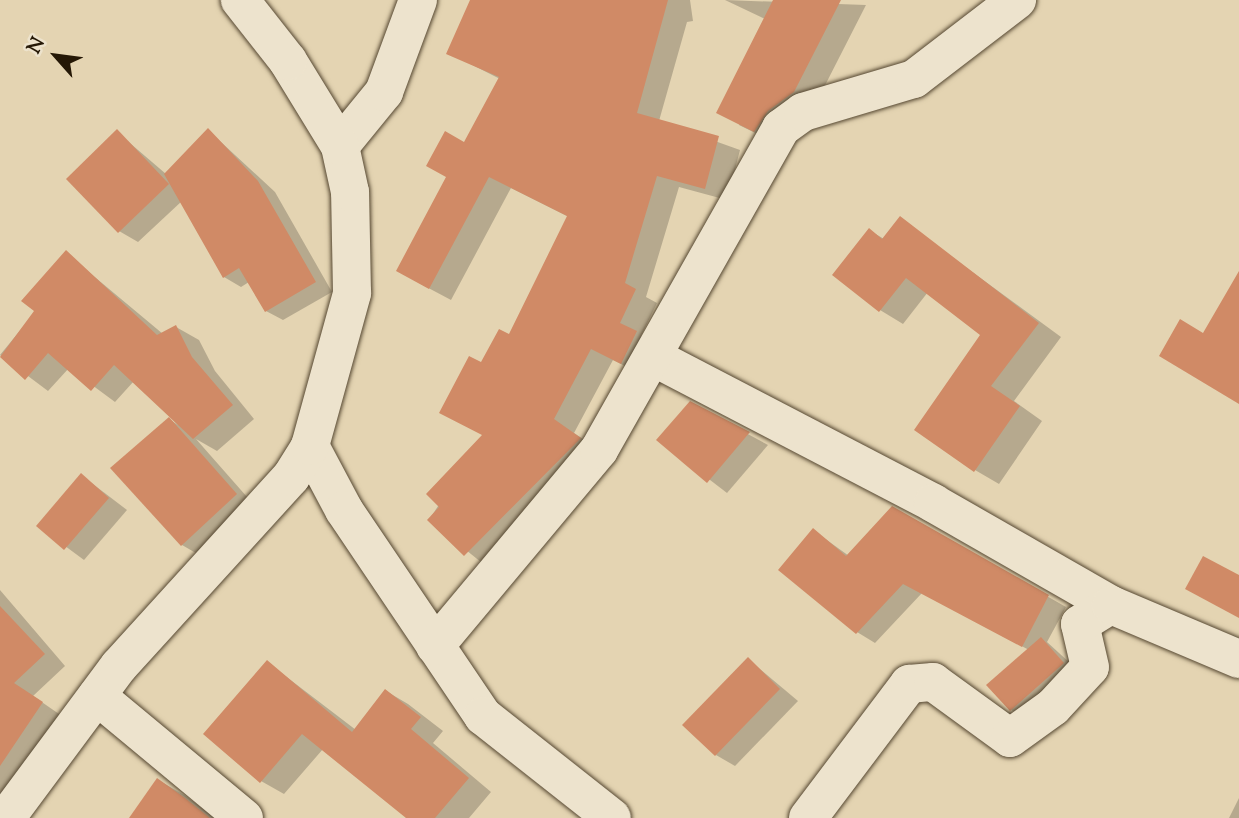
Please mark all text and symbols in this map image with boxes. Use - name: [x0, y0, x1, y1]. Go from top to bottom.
- north arrow: [21, 21, 91, 91]
- text: N: [22, 33, 52, 59]

